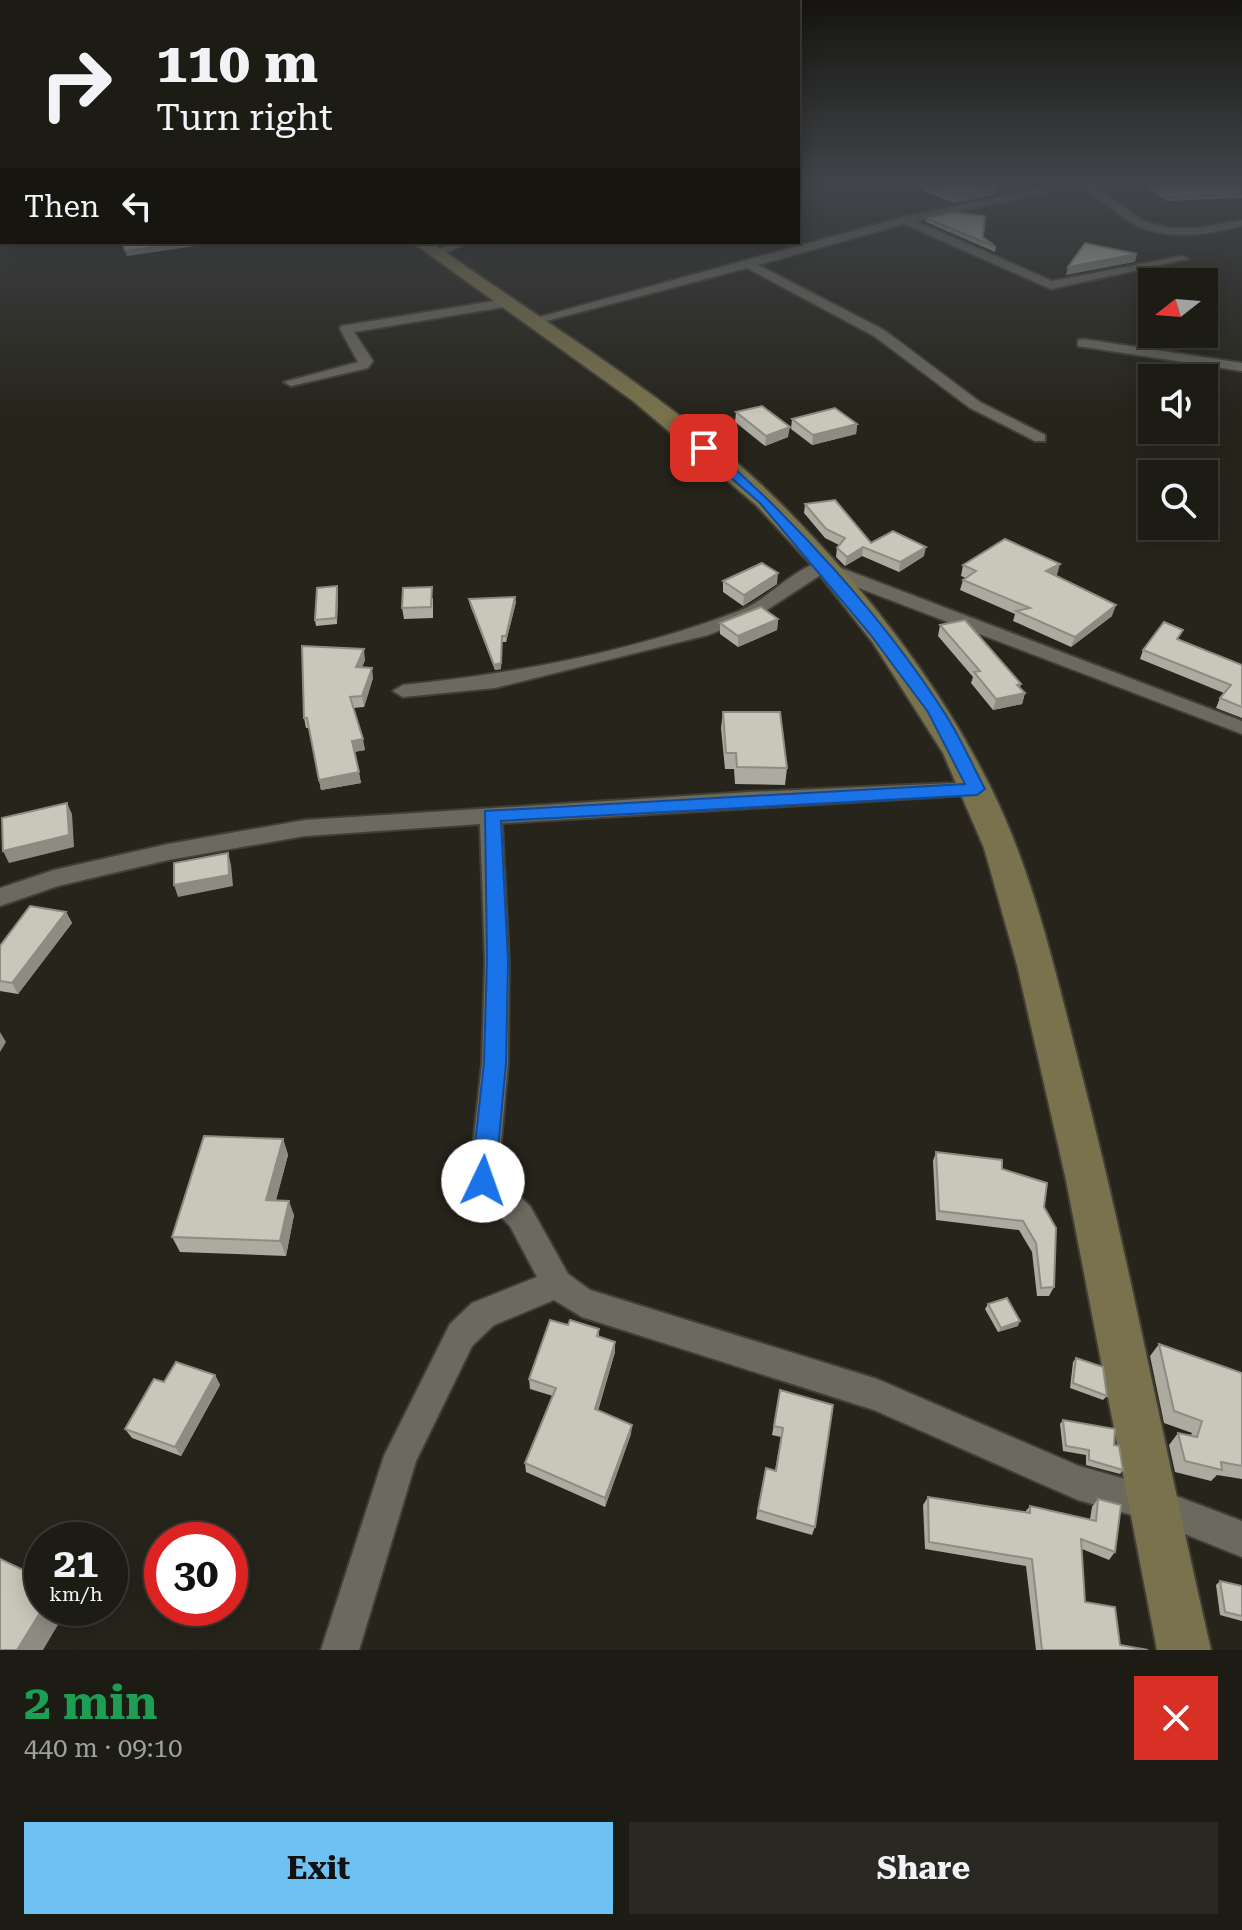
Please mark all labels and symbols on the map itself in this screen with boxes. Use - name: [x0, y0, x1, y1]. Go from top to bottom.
- north arrow: [1138, 268, 1218, 348]
- pin: [670, 414, 738, 482]
- position arrow: [441, 1139, 525, 1223]
- speed limit sign: 30: [144, 1522, 248, 1626]

